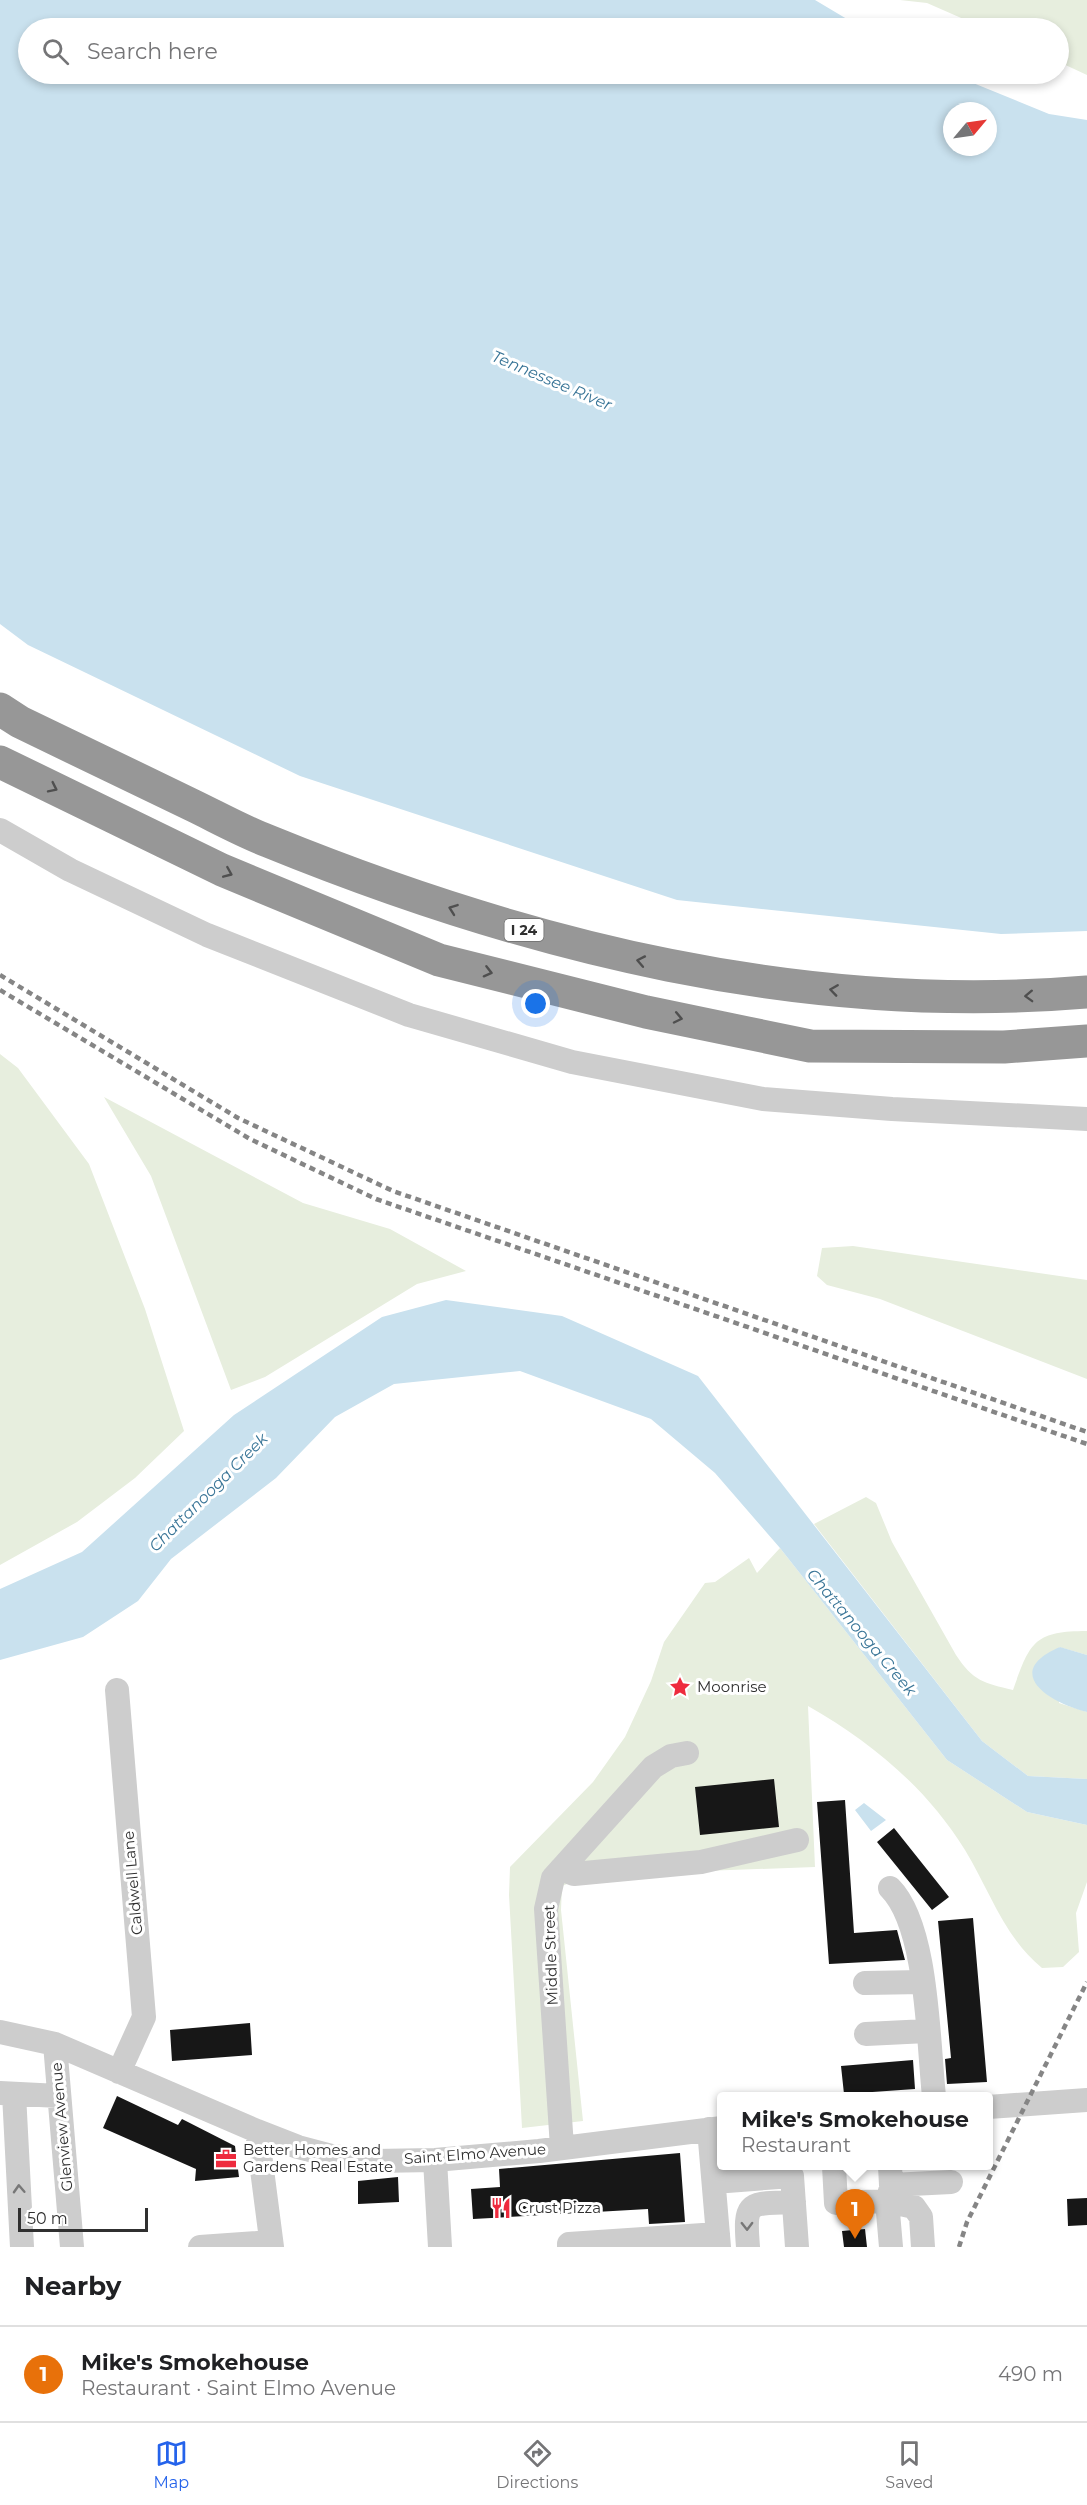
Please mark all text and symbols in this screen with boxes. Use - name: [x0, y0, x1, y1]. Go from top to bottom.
- search box: [18, 18, 1069, 84]
- icon: search: [39, 35, 72, 68]
- text: Search here: [87, 38, 218, 65]
- north arrow: [943, 102, 997, 156]
- water label: Tennessee River: [489, 347, 615, 415]
- one-way arrow: [46, 780, 57, 792]
- one-way arrow: [222, 866, 233, 878]
- one-way arrow: [448, 904, 459, 917]
- road number: I 24: [504, 919, 544, 941]
- one-way arrow: [637, 955, 647, 968]
- one-way arrow: [483, 965, 493, 978]
- one-way arrow: [829, 985, 839, 997]
- your location: [521, 989, 550, 1018]
- one-way arrow: [1024, 989, 1033, 1002]
- one-way arrow: [672, 1011, 682, 1024]
- water label: Chattanooga Creek: [145, 1428, 273, 1556]
- water label: Chattanooga Creek: [803, 1565, 921, 1701]
- place icon: Moonrise: [668, 1675, 692, 1699]
- place label: Moonrise: [697, 1677, 767, 1696]
- street label: Caldwell Lane: [118, 1830, 147, 1936]
- street label: Middle Street: [539, 1904, 562, 2006]
- street label: Glenview Avenue: [46, 2062, 77, 2192]
- popup: [717, 2092, 993, 2170]
- text: Mike's Smokehouse: [741, 2106, 969, 2133]
- text: Restaurant: [741, 2133, 851, 2157]
- street label: Saint Elmo Avenue: [403, 2139, 547, 2168]
- place label: Better Homes and Gardens Real Estate: [243, 2140, 393, 2176]
- office icon: Better Homes and Gardens Real Estate: [214, 2147, 238, 2171]
- one-way arrow: [13, 2184, 26, 2193]
- pin: 1: [836, 2190, 874, 2239]
- restaurant icon: Crust Pizza: [489, 2196, 513, 2220]
- place label: Crust Pizza: [518, 2198, 601, 2217]
- scale bar: [18, 2205, 148, 2232]
- text: 50 m: [27, 2209, 68, 2228]
- one-way arrow: [740, 2221, 753, 2230]
- text: Nearby: [24, 2270, 121, 2302]
- text: Mike's Smokehouse: [81, 2349, 309, 2376]
- text: 1: [40, 2362, 47, 2386]
- text: 490 m: [998, 2362, 1063, 2386]
- text: Restaurant · Saint Elmo Avenue: [81, 2376, 396, 2400]
- tab: Map: [154, 2437, 189, 2492]
- tab: Directions: [496, 2437, 578, 2492]
- tab: Saved: [885, 2437, 933, 2492]

